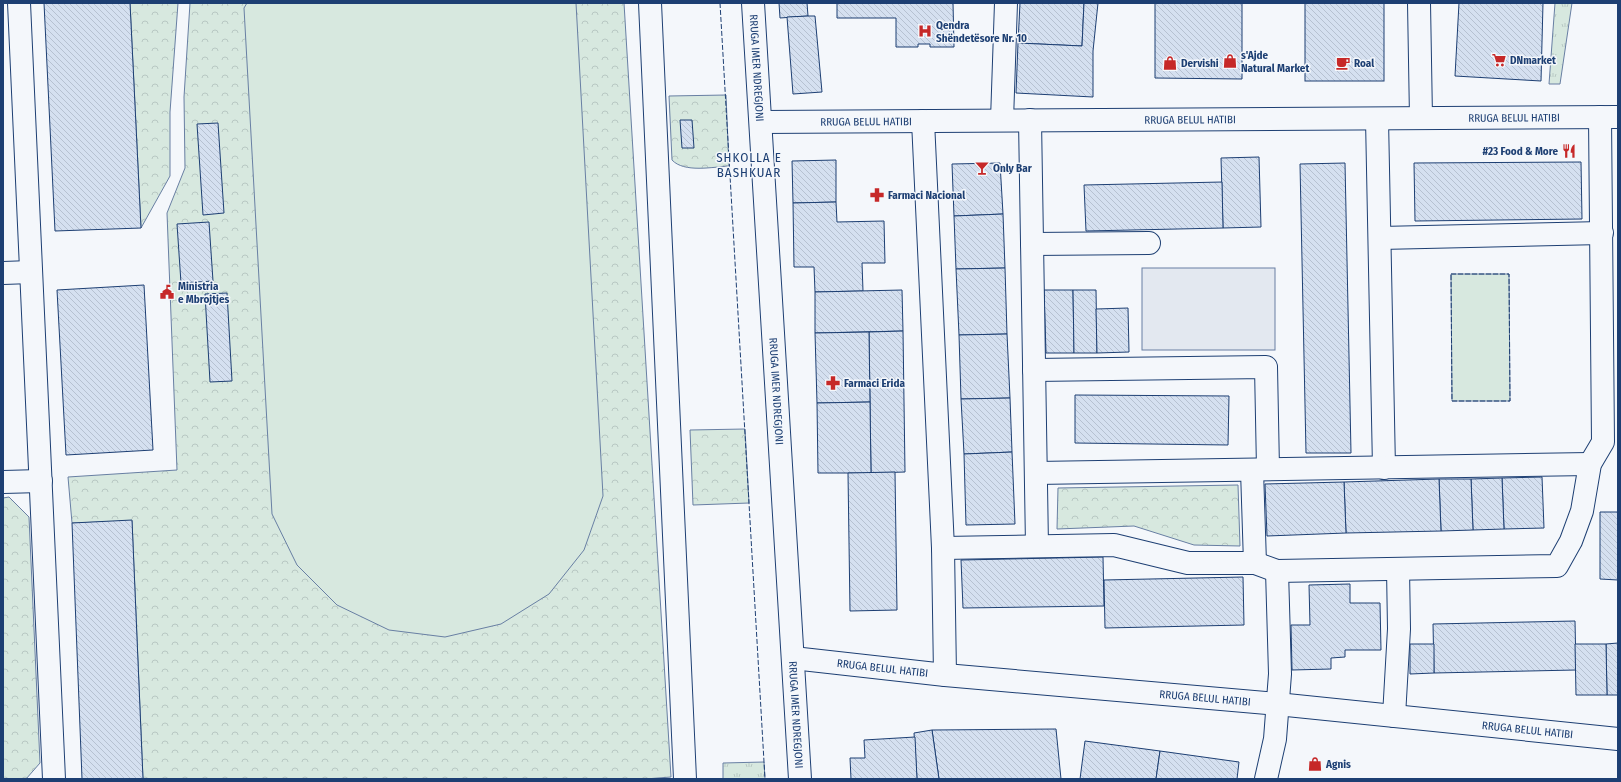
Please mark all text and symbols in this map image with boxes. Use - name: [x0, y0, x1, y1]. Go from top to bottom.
- street label: RRUGA IMER NDREGJONI: [747, 14, 767, 122]
- place label: Qendra Shëndetësore Nr. 10: [936, 19, 1027, 45]
- hospital icon: Qendra Shëndetësore Nr. 10: [917, 23, 933, 39]
- place label: s'Ajde Natural Market: [1241, 49, 1309, 75]
- supermarket icon: DNmarket: [1491, 52, 1507, 68]
- shop icon: s'Ajde Natural Market: [1222, 53, 1238, 69]
- place label: DNmarket: [1510, 54, 1556, 67]
- shop icon: Dervishi: [1162, 55, 1178, 71]
- cafe icon: Roal: [1335, 55, 1351, 71]
- place label: Dervishi: [1181, 57, 1219, 70]
- place label: Roal: [1354, 57, 1375, 70]
- street label: RRUGA BELUL HATIBI: [1468, 111, 1560, 124]
- street label: RRUGA BELUL HATIBI: [1144, 113, 1236, 126]
- street label: RRUGA BELUL HATIBI: [820, 115, 912, 128]
- restaurant icon: #23 Food & More: [1561, 143, 1577, 159]
- place label: #23 Food & More: [1482, 145, 1558, 158]
- district label: SHKOLLA E BASHKUAR: [716, 150, 782, 180]
- bar icon: Only Bar: [974, 160, 990, 176]
- place label: Only Bar: [993, 162, 1033, 175]
- pharmacy icon: Farmaci Nacional: [869, 187, 885, 203]
- place label: Farmaci Nacional: [888, 189, 966, 202]
- place label: Ministria e Mbrojtjes: [178, 280, 229, 306]
- public building icon: Ministria e Mbrojtjes: [159, 284, 175, 300]
- street label: RRUGA IMER NDREGJONI: [767, 337, 786, 445]
- pharmacy icon: Farmaci Erida: [825, 375, 841, 391]
- place label: Farmaci Erida: [844, 377, 905, 390]
- street label: RRUGA BELUL HATIBI: [836, 656, 929, 680]
- street label: RRUGA IMER NDREGJONI: [786, 661, 806, 769]
- street label: RRUGA BELUL HATIBI: [1159, 687, 1251, 708]
- street label: RRUGA BELUL HATIBI: [1481, 719, 1574, 741]
- shop icon: Agnis: [1307, 756, 1323, 772]
- place label: Agnis: [1325, 758, 1351, 771]

